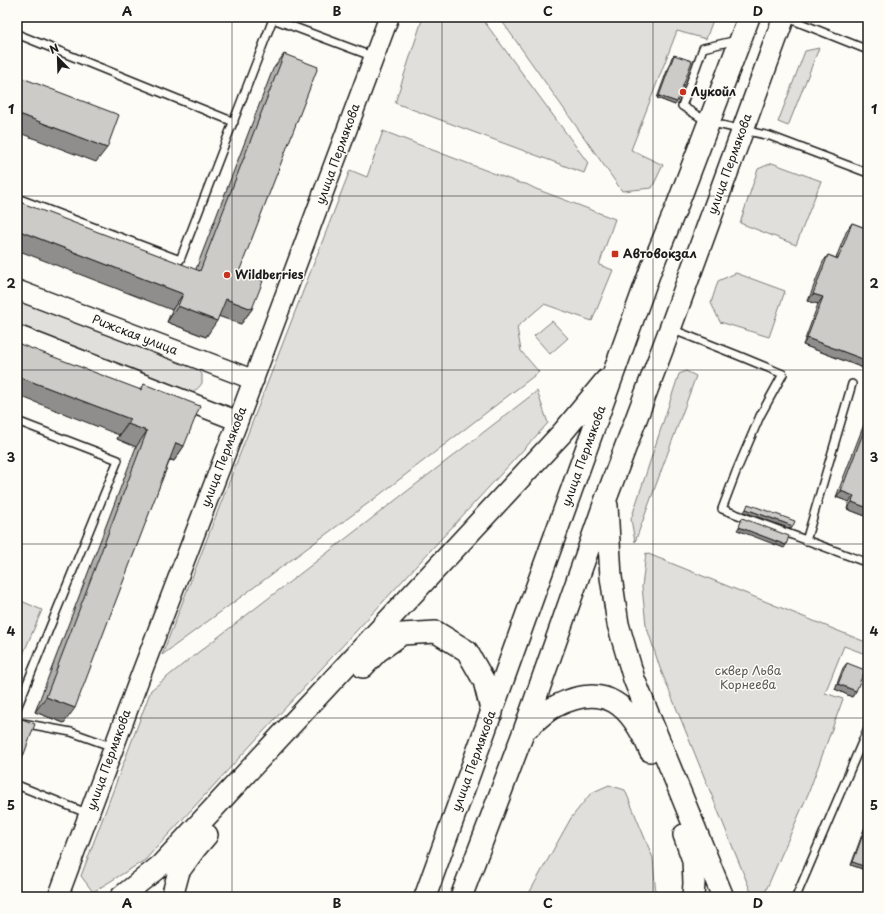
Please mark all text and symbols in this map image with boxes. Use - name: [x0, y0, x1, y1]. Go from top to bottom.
- text: A: [122, 1, 132, 20]
- text: B: [333, 1, 342, 20]
- text: C: [543, 1, 553, 20]
- text: D: [753, 1, 763, 20]
- north arrow: [38, 38, 78, 78]
- text: N: [47, 39, 61, 58]
- place label: Лукойл: [691, 82, 736, 100]
- marker: Лукойл: [678, 87, 688, 97]
- text: 1: [8, 99, 14, 118]
- text: 1: [871, 99, 877, 118]
- street label: улица Пермякова: [310, 100, 364, 207]
- street label: улица Пермякова: [702, 110, 756, 217]
- place label: Автовокзал: [623, 244, 697, 262]
- marker: Автовокзал: [610, 249, 620, 259]
- place label: Wildberries: [235, 265, 304, 283]
- marker: Wildberries: [222, 270, 232, 280]
- text: 2: [6, 273, 16, 292]
- text: 2: [869, 273, 879, 292]
- street label: Рижская улица: [90, 309, 181, 359]
- street label: улица Пермякова: [556, 402, 610, 509]
- street label: улица Пермякова: [196, 403, 251, 509]
- text: 3: [7, 447, 16, 466]
- text: 3: [870, 447, 879, 466]
- text: 4: [7, 621, 16, 640]
- text: 4: [870, 621, 879, 640]
- park label: сквер Льва Корнеева: [715, 661, 782, 693]
- street label: улица Пермякова: [81, 706, 135, 813]
- street label: улица Пермякова: [446, 707, 500, 814]
- text: 5: [7, 795, 15, 814]
- text: 5: [870, 795, 878, 814]
- text: A: [122, 893, 132, 912]
- text: B: [333, 893, 342, 912]
- text: C: [543, 893, 553, 912]
- text: D: [753, 893, 763, 912]

